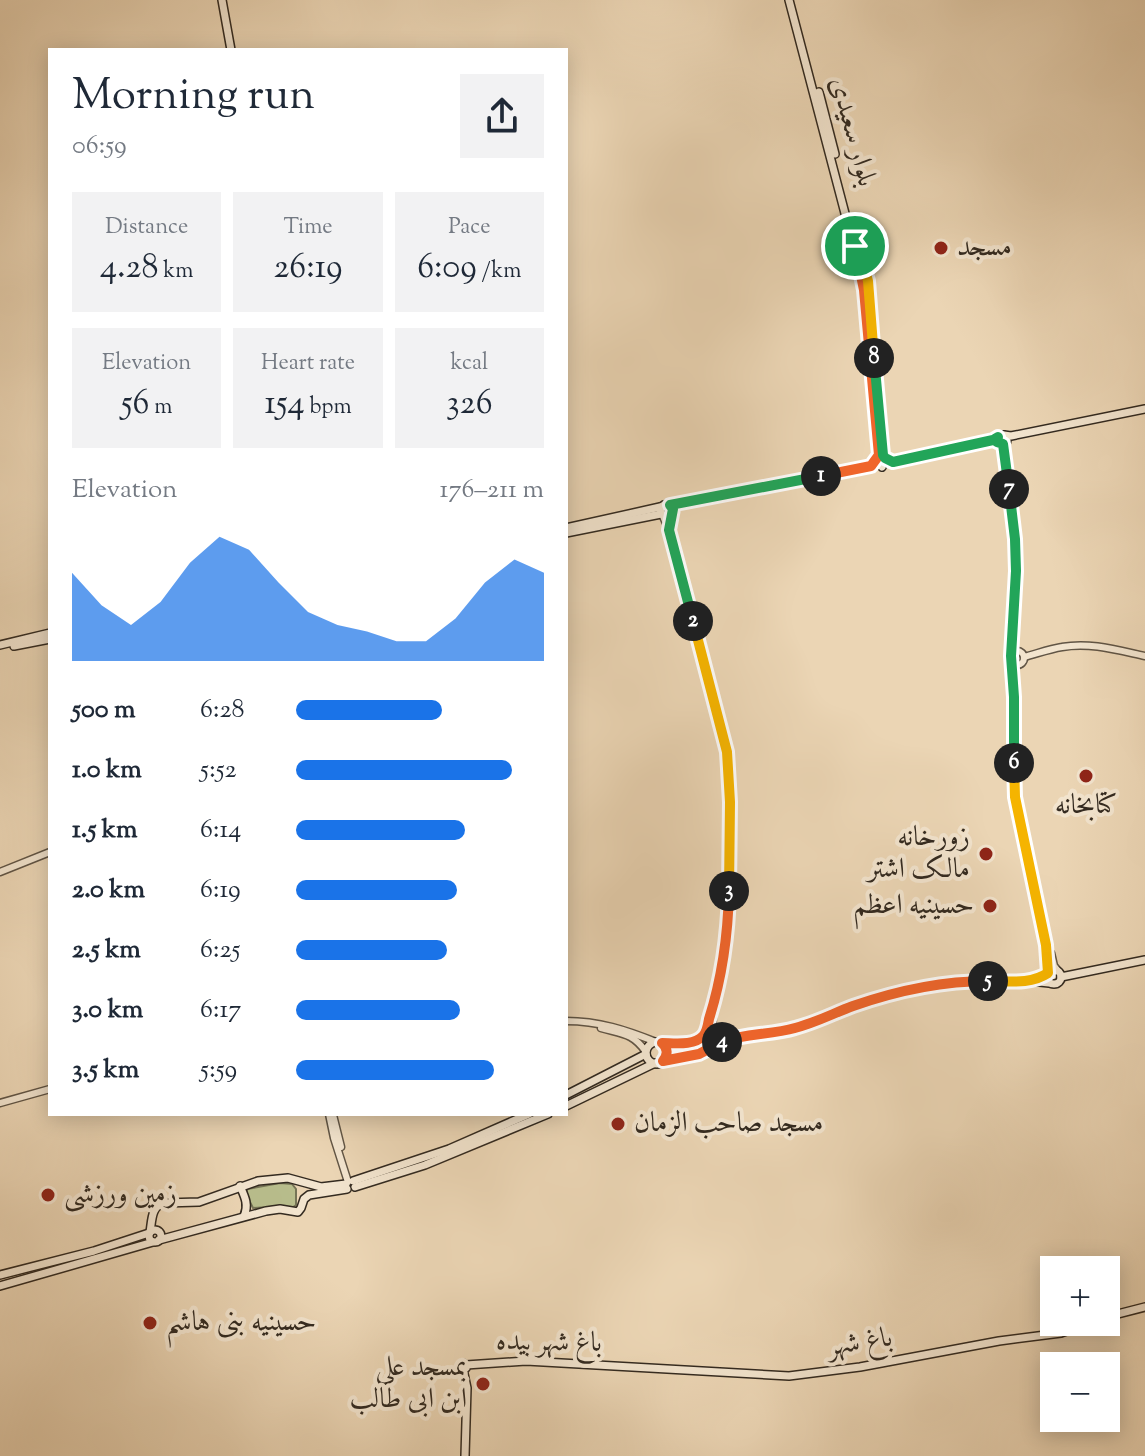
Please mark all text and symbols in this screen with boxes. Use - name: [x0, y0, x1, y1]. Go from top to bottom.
- text: Morning run: [72, 66, 315, 129]
- street label: بلوار سعیدی: [818, 73, 886, 191]
- button: share: [460, 74, 544, 158]
- text: 06:59: [72, 128, 127, 165]
- text: Distance: [105, 212, 188, 244]
- text: Time: [284, 212, 332, 244]
- text: Pace: [448, 212, 490, 244]
- pin: [821, 212, 889, 280]
- icon: arrive: [833, 224, 877, 268]
- place label: مسجد: [957, 228, 1012, 268]
- marker: مسجد: [932, 239, 950, 257]
- text: 4.28: [100, 244, 159, 293]
- text: 26:19: [273, 244, 343, 293]
- text: 6:09: [417, 244, 477, 293]
- text: km: [159, 256, 193, 288]
- text: /km: [477, 256, 521, 288]
- pin: 8: [854, 338, 894, 378]
- text: 8: [868, 342, 880, 374]
- text: Elevation: [102, 348, 191, 380]
- text: Heart rate: [261, 348, 355, 380]
- text: kcal: [450, 348, 488, 380]
- text: 56: [121, 380, 149, 429]
- text: 154: [264, 380, 305, 429]
- text: 326: [446, 380, 493, 429]
- text: m: [149, 392, 172, 424]
- text: bpm: [305, 392, 352, 424]
- pin: 1: [801, 456, 841, 496]
- text: 1: [817, 460, 825, 492]
- pin: 7: [989, 469, 1029, 509]
- text: Elevation: [72, 472, 177, 509]
- text: 176–211 m: [440, 472, 544, 509]
- text: 7: [1003, 473, 1015, 505]
- pin: 2: [673, 601, 713, 641]
- text: 2: [688, 605, 698, 637]
- text: 500 m: [72, 692, 135, 729]
- text: 6:28: [200, 692, 245, 729]
- pin: 6: [994, 743, 1034, 783]
- text: 6: [1009, 747, 1019, 779]
- text: 1.0 km: [72, 752, 142, 789]
- text: 5:52: [200, 752, 237, 789]
- marker: کتابخانه: [1077, 767, 1095, 785]
- place label: کتابخانه: [1055, 786, 1117, 826]
- text: 1.5 km: [72, 812, 138, 849]
- text: 6:14: [200, 812, 241, 849]
- place label: زورخانه مالک اشتر: [865, 818, 970, 890]
- marker: زورخانه مالک اشتر: [977, 845, 995, 863]
- pin: 3: [709, 871, 749, 911]
- text: 2.0 km: [72, 872, 145, 909]
- text: 6:19: [200, 872, 241, 909]
- text: 3: [725, 875, 733, 907]
- place label: حسینیه اعظم: [853, 886, 974, 930]
- marker: حسینیه اعظم: [981, 897, 999, 915]
- text: 2.5 km: [72, 932, 141, 969]
- text: 6:25: [200, 932, 240, 969]
- pin: 5: [968, 961, 1008, 1001]
- text: 5: [984, 965, 992, 997]
- text: 3.0 km: [72, 992, 143, 1029]
- text: 6:17: [200, 992, 241, 1029]
- pin: 4: [702, 1022, 742, 1062]
- text: 4: [716, 1026, 728, 1058]
- text: 3.5 km: [72, 1052, 139, 1089]
- text: 5:59: [200, 1052, 237, 1089]
- place label: مسجد صاحب الزمان: [634, 1104, 824, 1144]
- marker: مسجد صاحب الزمان: [609, 1115, 627, 1133]
- place label: زمین ورزشی: [64, 1175, 177, 1215]
- marker: زمین ورزشی: [39, 1186, 57, 1204]
- map controls: [1040, 1256, 1120, 1432]
- button: +: [1040, 1256, 1120, 1336]
- place label: حسینیه بنی هاشم: [166, 1303, 316, 1348]
- marker: حسینیه بنی هاشم: [141, 1314, 159, 1332]
- street label: باغ شهر: [822, 1318, 895, 1369]
- street label: باغ شهر بیده: [496, 1322, 602, 1365]
- place label: بمسجد علی ابن ابی طالب: [350, 1348, 467, 1420]
- button: −: [1040, 1352, 1120, 1432]
- marker: بمسجد علی ابن ابی طالب: [474, 1375, 492, 1393]

